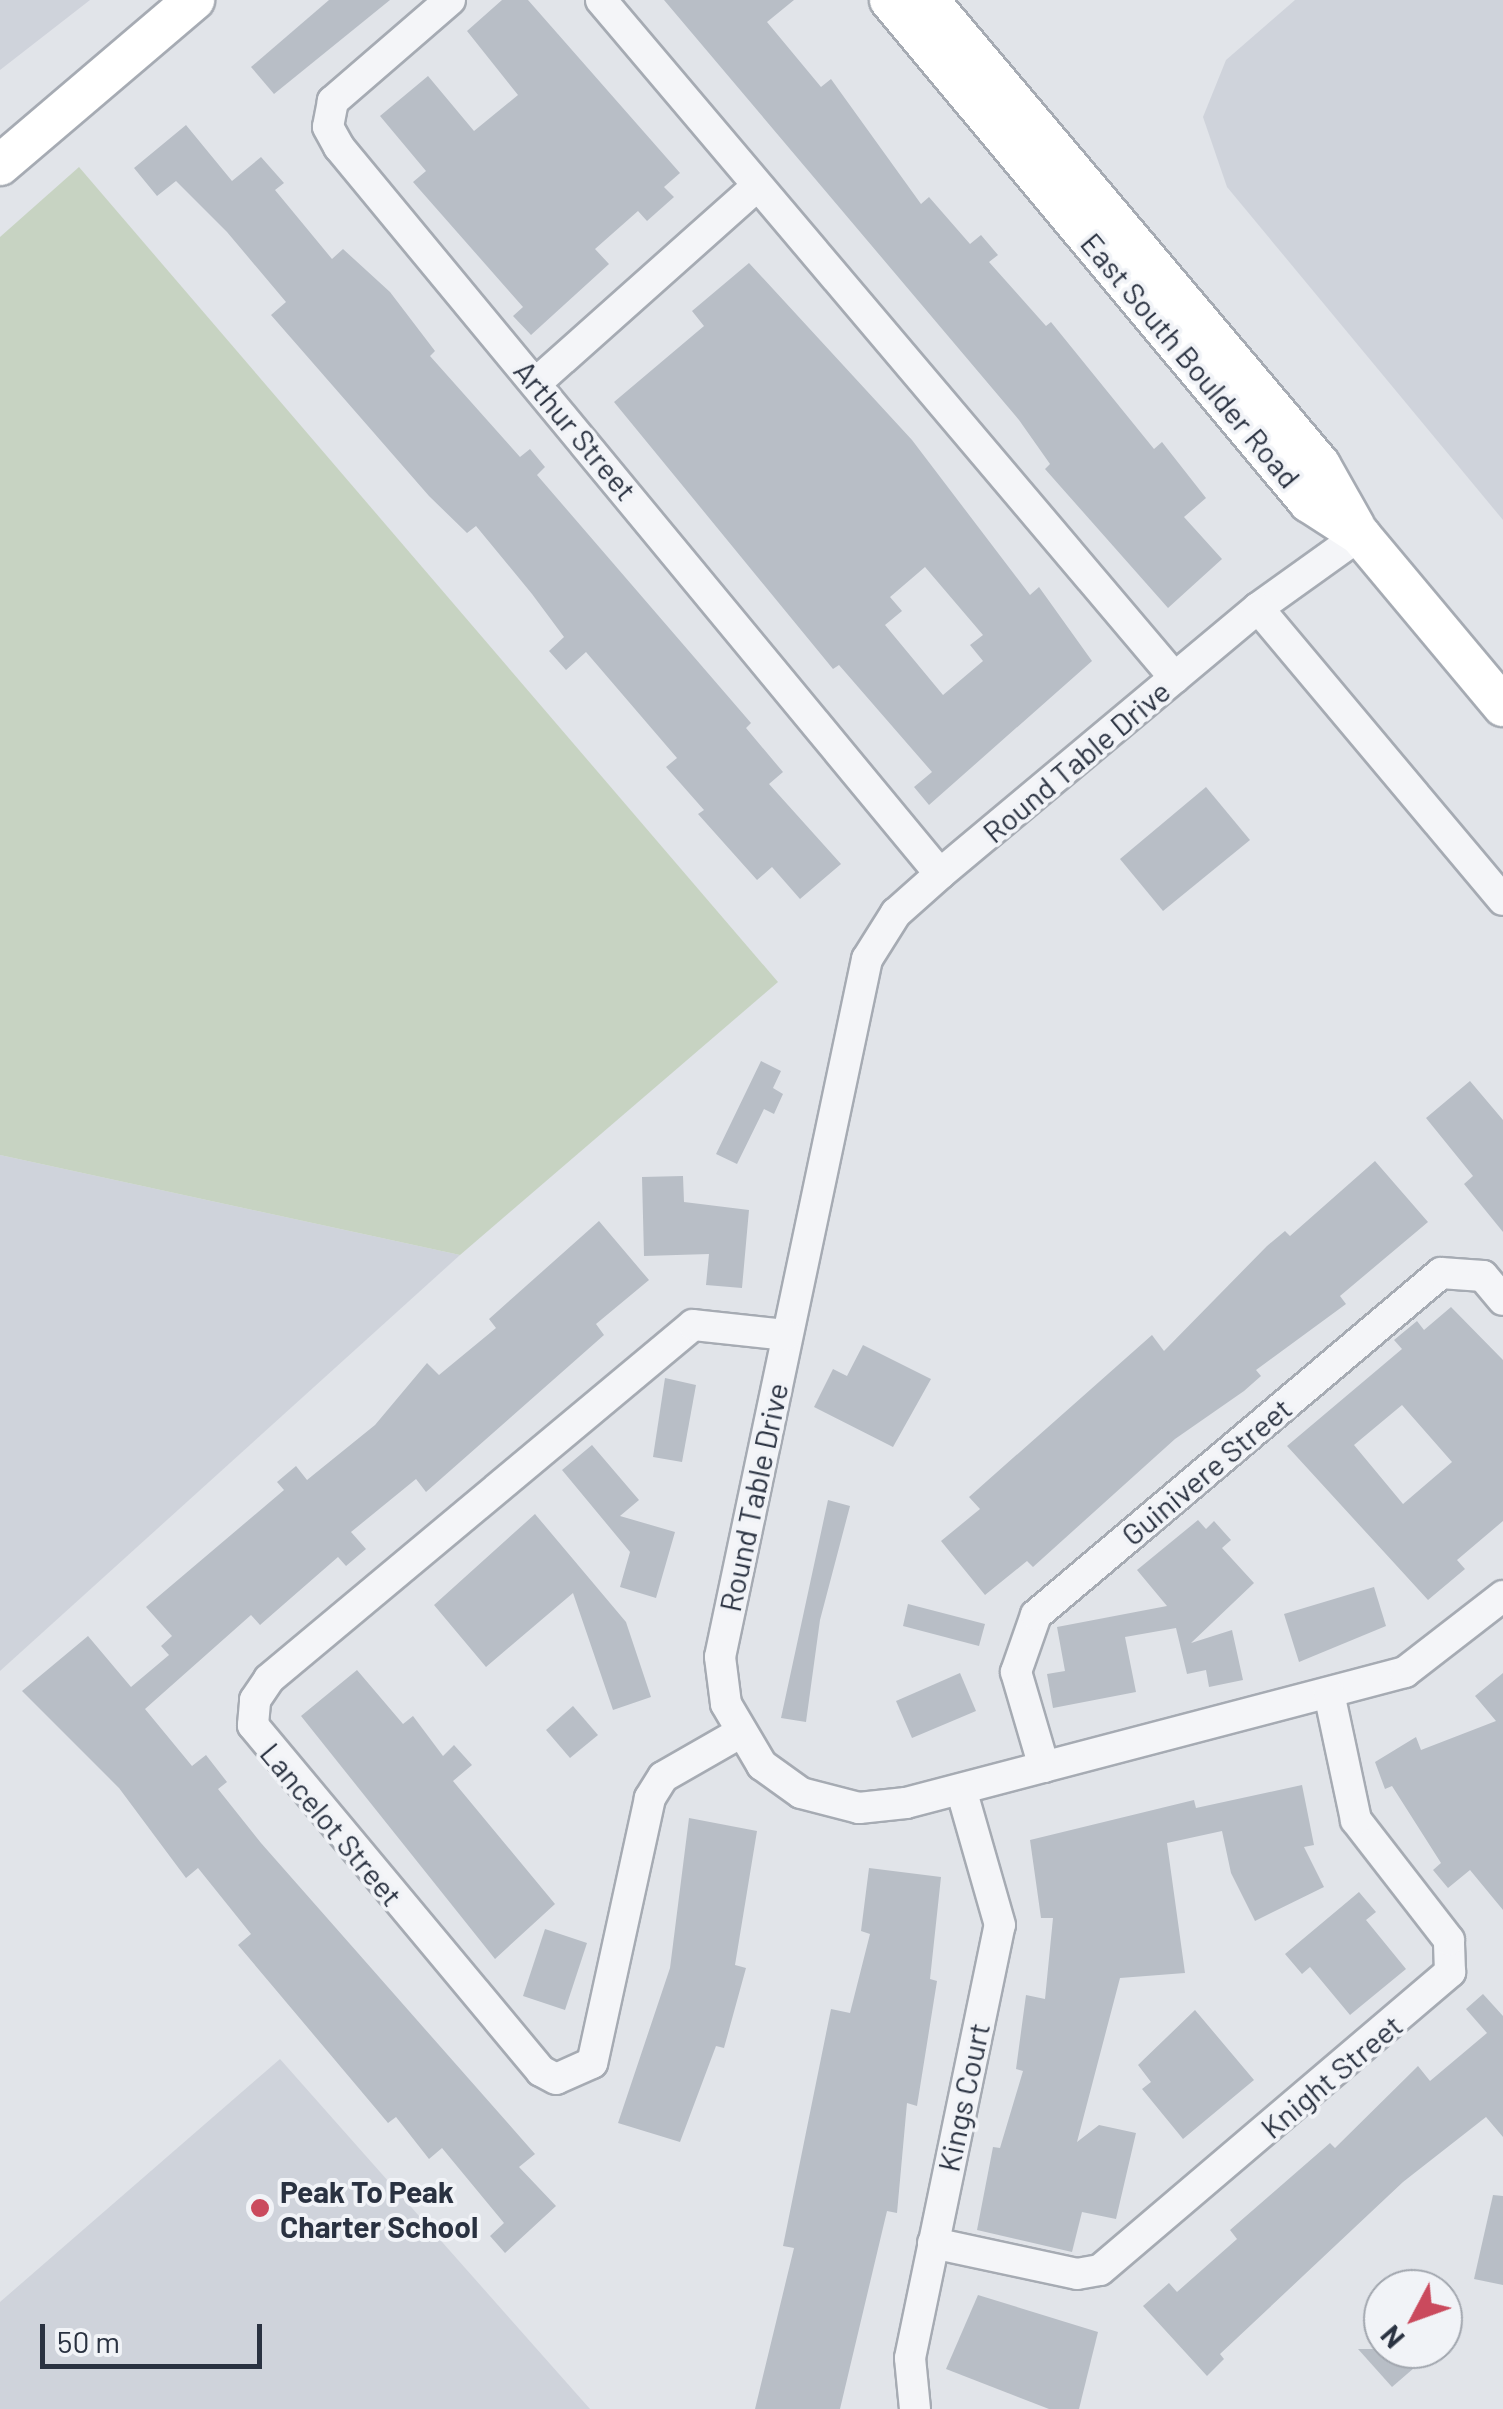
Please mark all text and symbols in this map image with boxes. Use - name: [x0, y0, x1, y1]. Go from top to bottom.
- street label: East South Boulder Road: [1074, 225, 1308, 495]
- street label: Arthur Street: [507, 353, 645, 507]
- street label: Round Table Drive: [975, 672, 1177, 850]
- street label: Round Table Drive: [711, 1379, 795, 1615]
- street label: Guinivere Street: [1114, 1390, 1298, 1552]
- street label: Lancelot Street: [253, 1735, 411, 1913]
- street label: Knight Street: [1253, 2007, 1409, 2145]
- street label: Kings Court: [930, 2019, 996, 2175]
- place label: Peak To Peak Charter School: [280, 2173, 478, 2244]
- marker: Peak To Peak Charter School: [249, 2197, 271, 2219]
- north arrow: [1363, 2269, 1463, 2369]
- scale bar: [45, 2304, 268, 2366]
- text: N: [1373, 2319, 1411, 2356]
- text: 50 m: [57, 2323, 120, 2359]

